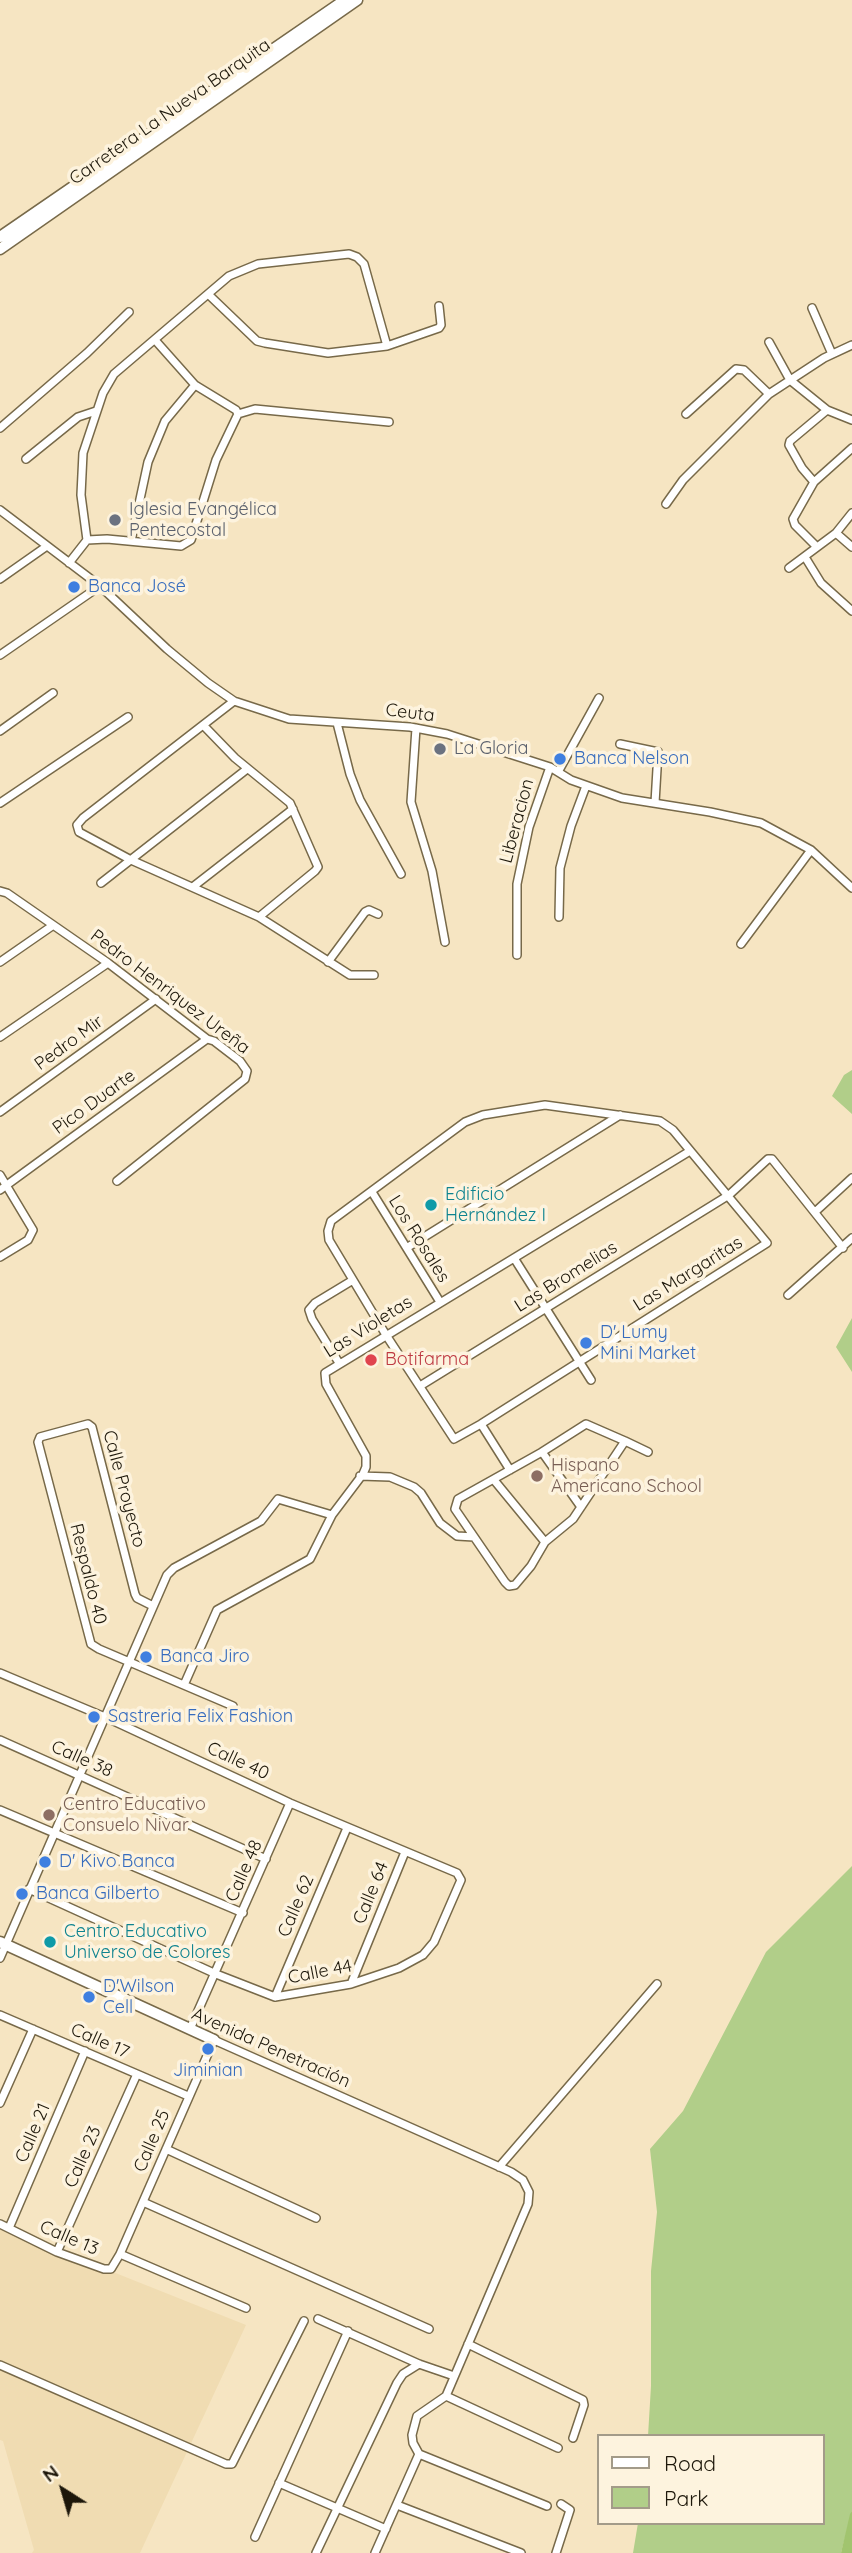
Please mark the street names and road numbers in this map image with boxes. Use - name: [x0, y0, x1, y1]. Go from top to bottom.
- street label: Carretera La Nueva Barquita: [65, 34, 275, 190]
- street label: Ceuta: [384, 699, 436, 727]
- street label: Liberacion: [495, 776, 539, 866]
- street label: Pedro Henriquez Ureña: [86, 925, 254, 1059]
- street label: Pedro Mir: [30, 1011, 108, 1075]
- street label: Pico Duarte: [48, 1065, 140, 1139]
- street label: Los Rosales: [384, 1191, 454, 1287]
- street label: Las Margaritas: [629, 1232, 747, 1316]
- street label: Las Bromelias: [511, 1237, 621, 1317]
- street label: Las Violetas: [320, 1291, 416, 1363]
- street label: Calle Proyecto: [98, 1428, 150, 1550]
- street label: Respaldo 40: [65, 1521, 111, 1627]
- street label: Calle 38: [48, 1736, 116, 1782]
- street label: Calle 40: [204, 1737, 272, 1785]
- street label: Calle 48: [221, 1837, 267, 1905]
- street label: Calle 64: [349, 1859, 393, 1927]
- street label: Calle 62: [273, 1872, 319, 1940]
- street label: Calle 44: [286, 1955, 354, 1989]
- street label: Avenida Penetración: [188, 2003, 354, 2093]
- street label: Calle 17: [67, 2019, 133, 2063]
- street label: Calle 21: [11, 2100, 55, 2166]
- street label: Calle 25: [129, 2107, 175, 2175]
- street label: Calle 23: [60, 2123, 106, 2191]
- street label: Calle 13: [36, 2216, 102, 2260]

